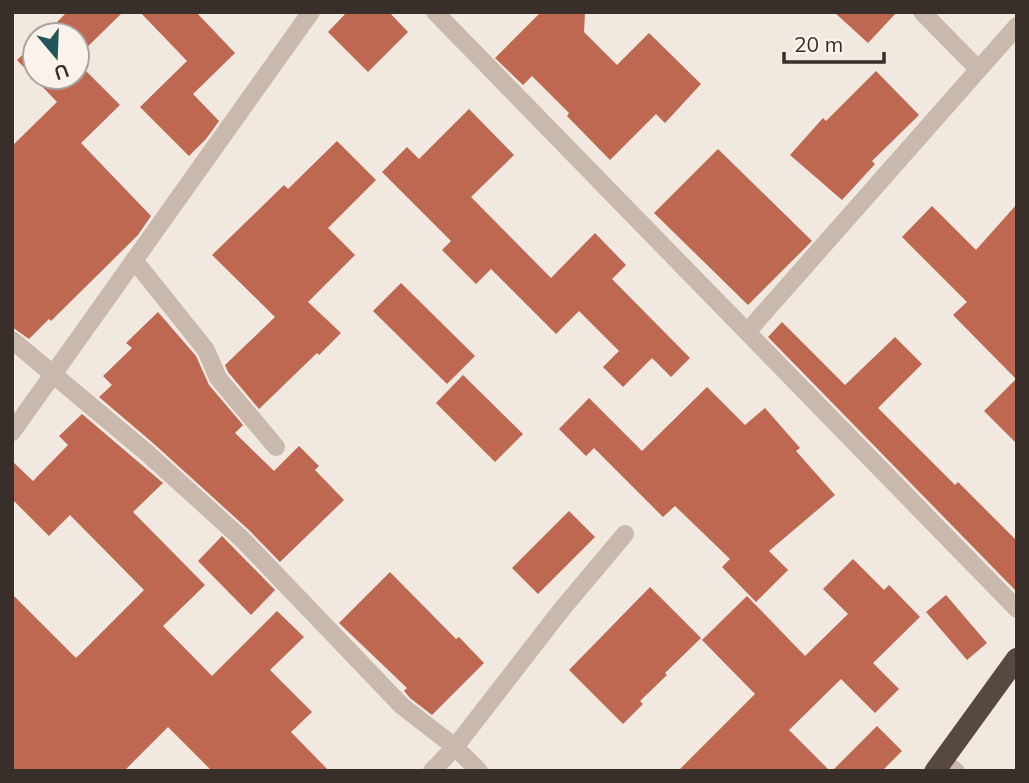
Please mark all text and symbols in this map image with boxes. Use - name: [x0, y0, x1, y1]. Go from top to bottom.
- north arrow: [21, 21, 91, 91]
- scale bar: [784, 21, 884, 65]
- text: 20 m: [794, 31, 843, 57]
- text: U: [51, 58, 72, 86]

